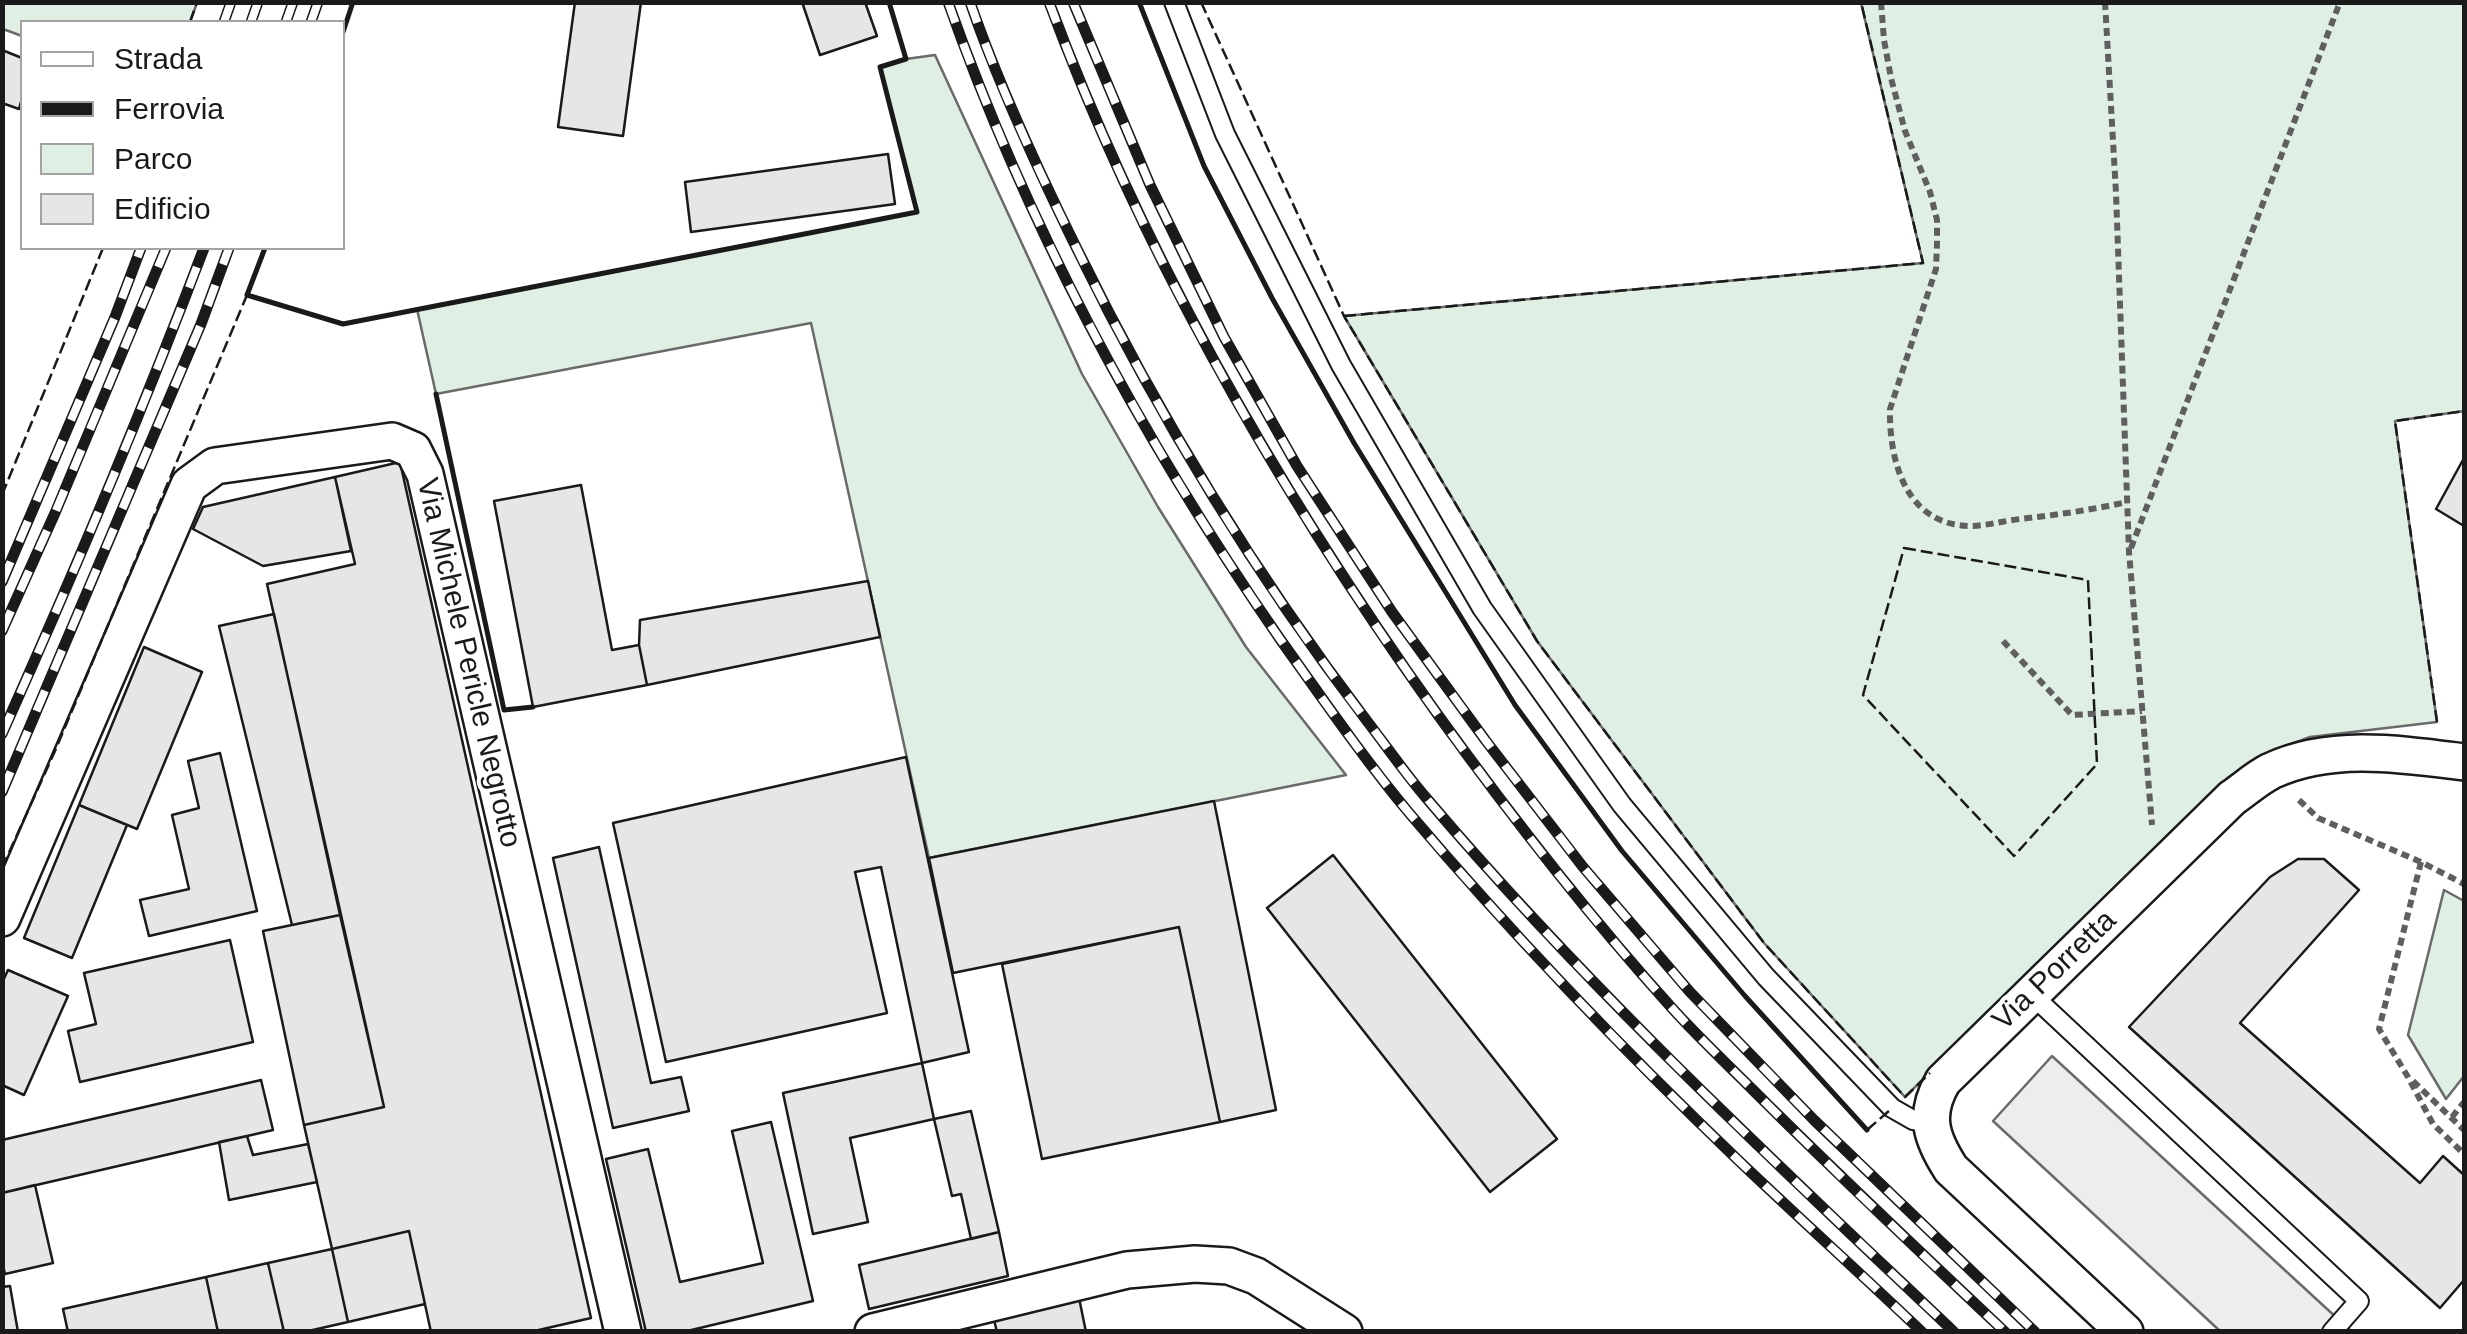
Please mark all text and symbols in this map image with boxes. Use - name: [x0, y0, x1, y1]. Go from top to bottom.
- legend: [20, 20, 345, 250]
- text: Strada: [114, 42, 202, 75]
- text: Ferrovia: [114, 92, 224, 125]
- text: Parco: [114, 142, 192, 175]
- text: Edificio: [114, 192, 211, 225]
- street label: Via Michele Pericle Negrotto: [408, 475, 528, 851]
- street label: Via Porretta: [1986, 903, 2124, 1039]

